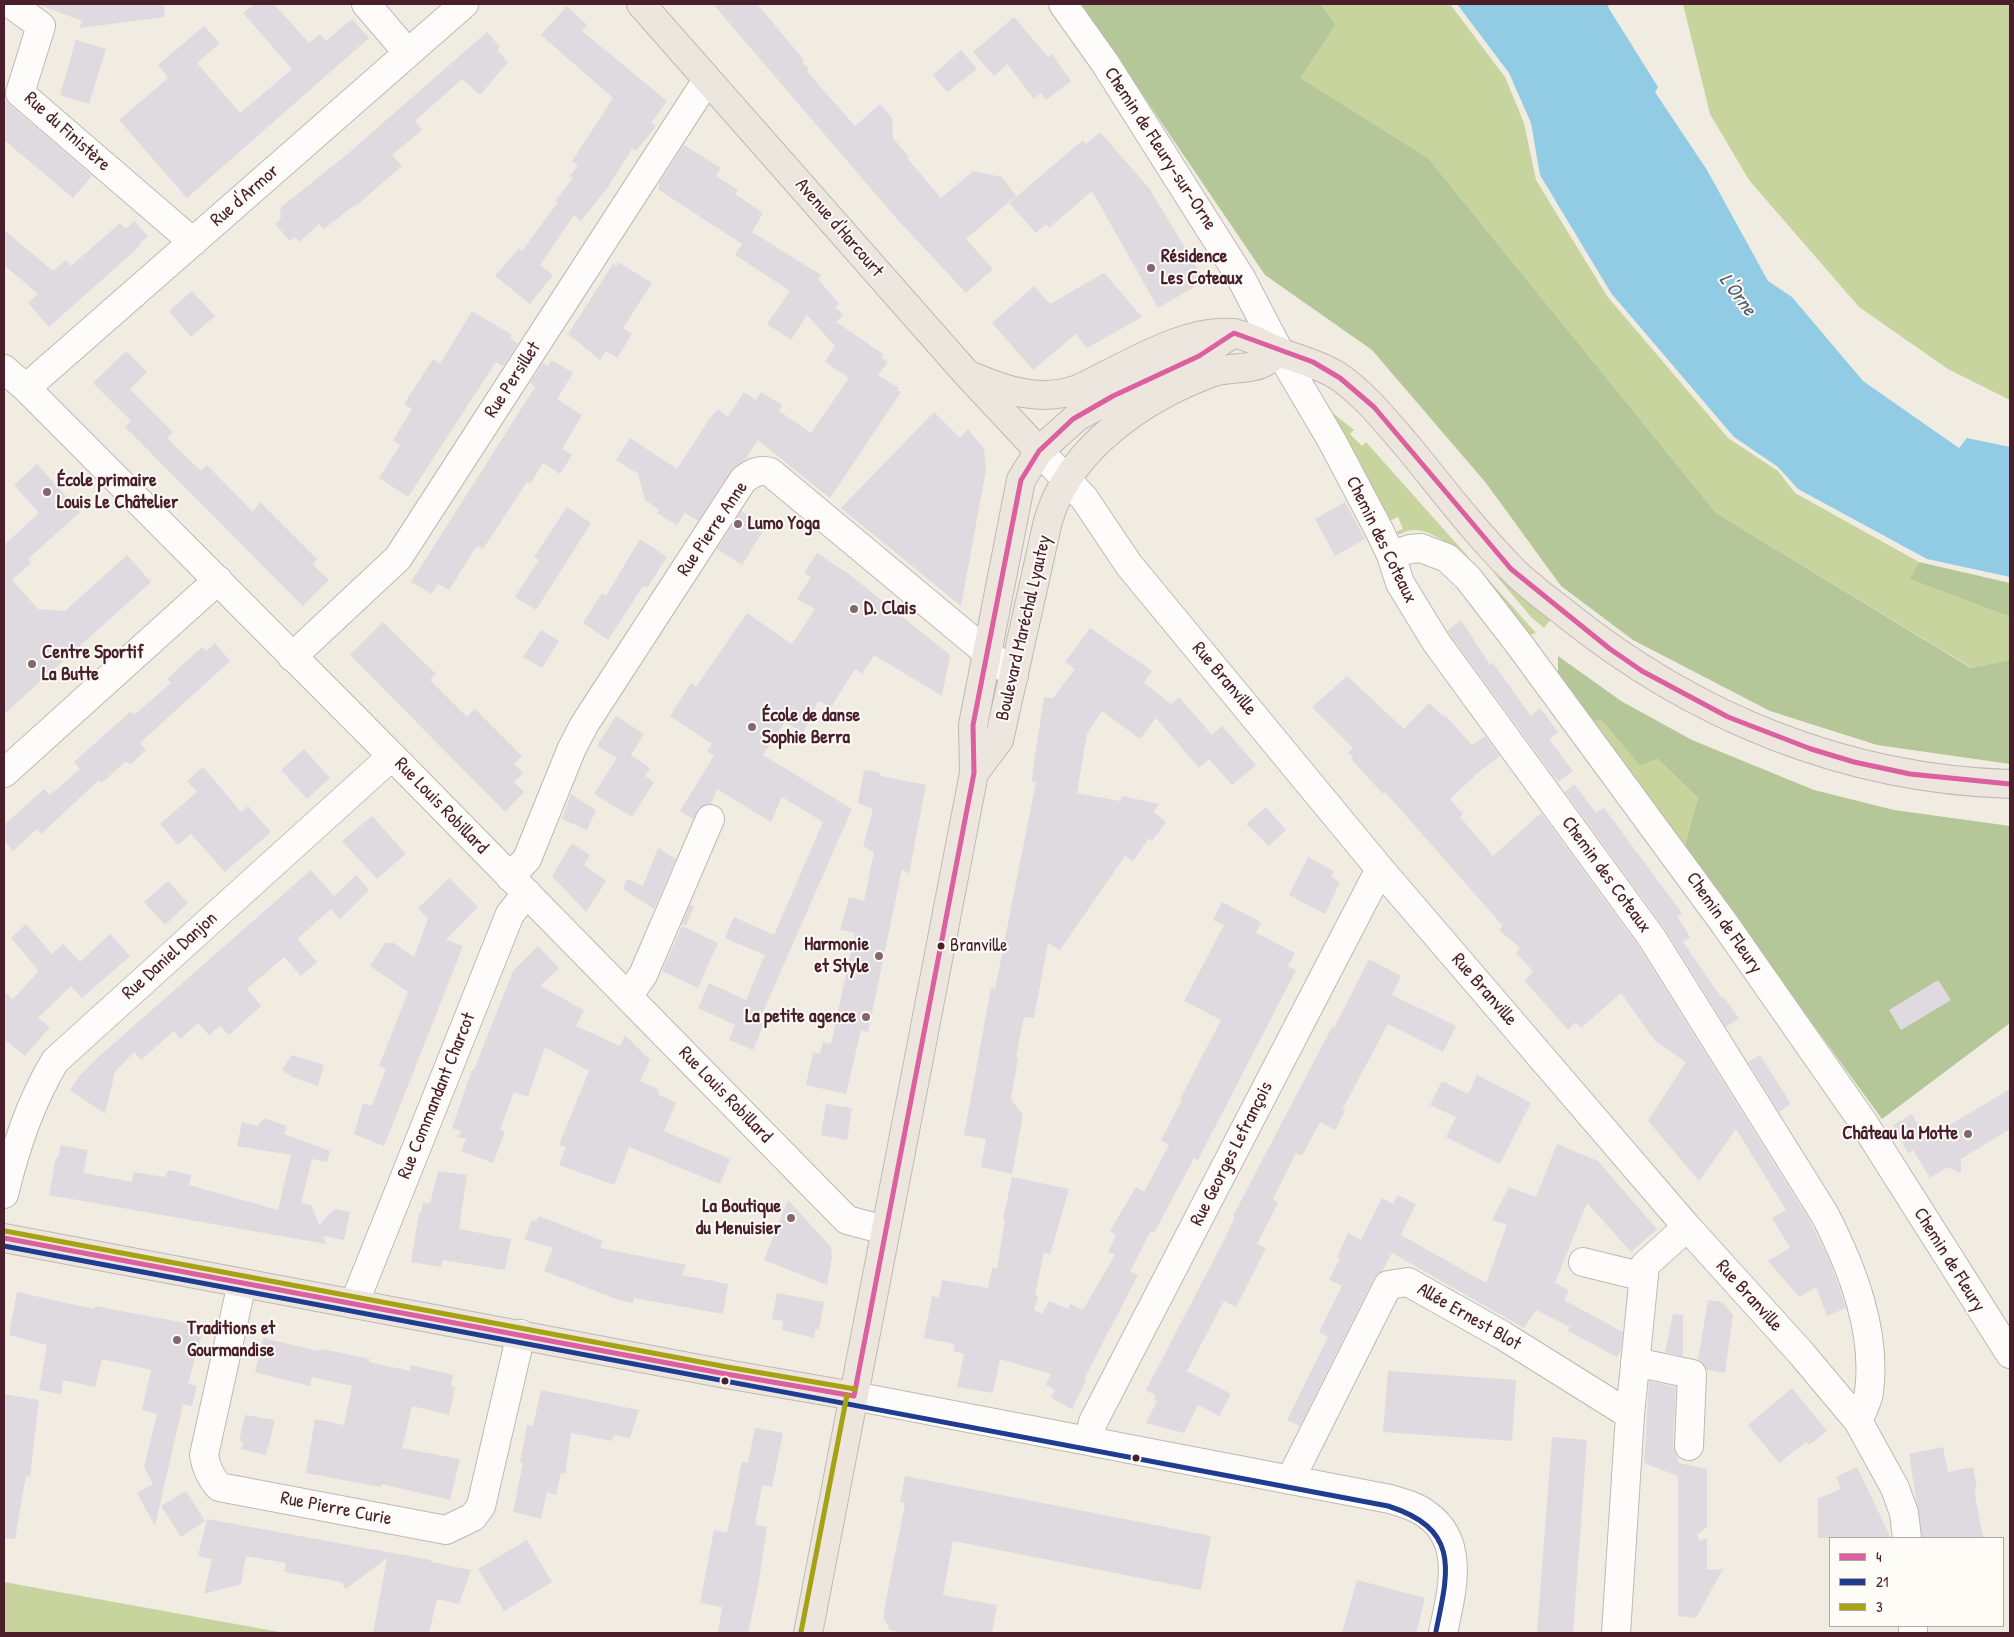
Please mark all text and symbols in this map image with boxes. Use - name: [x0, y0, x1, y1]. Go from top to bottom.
- street label: Chemin de Fleury-sur-Orne: [1099, 63, 1221, 235]
- street label: Rue du Finistère: [19, 87, 115, 177]
- street label: Rue d'Armor: [206, 160, 284, 232]
- street label: Avenue d'Harcourt: [790, 174, 888, 282]
- place label: Résidence Les Coteaux: [1161, 246, 1243, 290]
- marker: Résidence Les Coteaux: [1145, 262, 1157, 274]
- water label: L'Orne: [1713, 269, 1761, 321]
- street label: Rue Persillet: [480, 338, 546, 422]
- place label: École primaire Louis Le Châtelier: [57, 470, 178, 514]
- street label: Chemin des Coteaux: [1340, 473, 1422, 607]
- street label: Rue Pierre Anne: [673, 477, 753, 581]
- marker: École primaire Louis Le Châtelier: [41, 486, 53, 498]
- place label: Lumo Yoga: [748, 513, 820, 535]
- marker: Lumo Yoga: [732, 518, 744, 530]
- street label: Boulevard Maréchal Lyautey: [992, 533, 1056, 723]
- place label: D. Clais: [864, 598, 916, 620]
- marker: D. Clais: [848, 603, 860, 615]
- street label: Rue Branville: [1187, 638, 1261, 720]
- place label: Centre Sportif La Butte: [42, 642, 144, 686]
- marker: Centre Sportif La Butte: [26, 658, 38, 670]
- place label: École de danse Sophie Berra: [762, 705, 860, 749]
- marker: École de danse Sophie Berra: [746, 721, 758, 733]
- street label: Rue Louis Robillard: [389, 753, 493, 859]
- street label: Chemin des Coteaux: [1556, 812, 1656, 938]
- street label: Chemin de Fleury: [1681, 868, 1767, 978]
- street label: Rue Daniel Danjon: [118, 907, 222, 1005]
- place label: Harmonie et Style: [804, 934, 869, 978]
- place label: Branville: [950, 935, 1007, 957]
- marker: Branville: [936, 941, 946, 951]
- street label: Rue Branville: [1446, 949, 1522, 1031]
- marker: Harmonie et Style: [873, 950, 885, 962]
- place label: La petite agence: [745, 1006, 856, 1028]
- street label: Rue Commandant Charcot: [393, 1010, 481, 1182]
- marker: La petite agence: [860, 1011, 872, 1023]
- street label: Rue Louis Robillard: [673, 1042, 777, 1148]
- street label: Rue Georges Lefrançois: [1186, 1078, 1278, 1230]
- place label: Château la Motte: [1842, 1123, 1958, 1145]
- marker: Château la Motte: [1962, 1128, 1974, 1140]
- place label: La Boutique du Menuisier: [696, 1196, 781, 1240]
- street label: Chemin de Fleury: [1908, 1204, 1990, 1316]
- marker: La Boutique du Menuisier: [785, 1212, 797, 1224]
- street label: Rue Branville: [1711, 1255, 1787, 1337]
- street label: Allée Ernest Blot: [1413, 1278, 1525, 1356]
- place label: Traditions et Gourmandise: [187, 1318, 275, 1362]
- marker: Traditions et Gourmandise: [171, 1334, 183, 1346]
- unlabelled marker: [720, 1376, 730, 1386]
- unlabelled marker: [1131, 1453, 1141, 1463]
- street label: Rue Pierre Curie: [278, 1487, 394, 1531]
- legend: [1829, 1537, 2004, 1627]
- text: 4: [1876, 1546, 1882, 1567]
- text: 21: [1876, 1571, 1888, 1592]
- text: 3: [1876, 1596, 1883, 1617]

